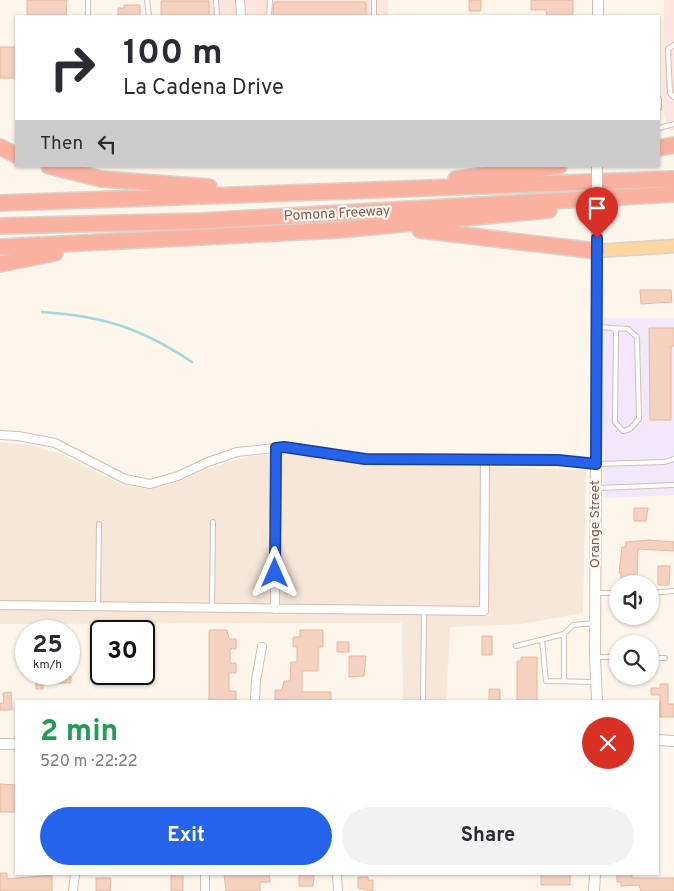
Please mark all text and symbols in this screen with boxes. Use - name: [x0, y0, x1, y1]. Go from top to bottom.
- text: 100 m: [123, 32, 223, 76]
- icon: right: [40, 35, 105, 100]
- text: La Cadena Drive: [123, 75, 284, 102]
- icon: left: [93, 130, 121, 158]
- text: Then: [40, 132, 83, 156]
- pin: [576, 187, 618, 238]
- icon: arrive: [583, 194, 611, 222]
- street label: Pomona Freeway: [283, 203, 391, 225]
- street label: Orange Street: [587, 480, 604, 568]
- position arrow: [248, 546, 300, 598]
- map controls: [609, 575, 659, 685]
- button: sound: [609, 575, 659, 625]
- speed limit sign: 30: [90, 620, 155, 685]
- text: 25: [32, 630, 63, 662]
- button: search: [609, 635, 659, 685]
- text: km/h: [33, 657, 62, 673]
- text: 2 min: [40, 714, 118, 751]
- button: close: [582, 717, 634, 769]
- text: 520 m · 22:22: [40, 752, 138, 772]
- button: Exit: [40, 807, 332, 865]
- button: Share: [342, 807, 634, 865]

